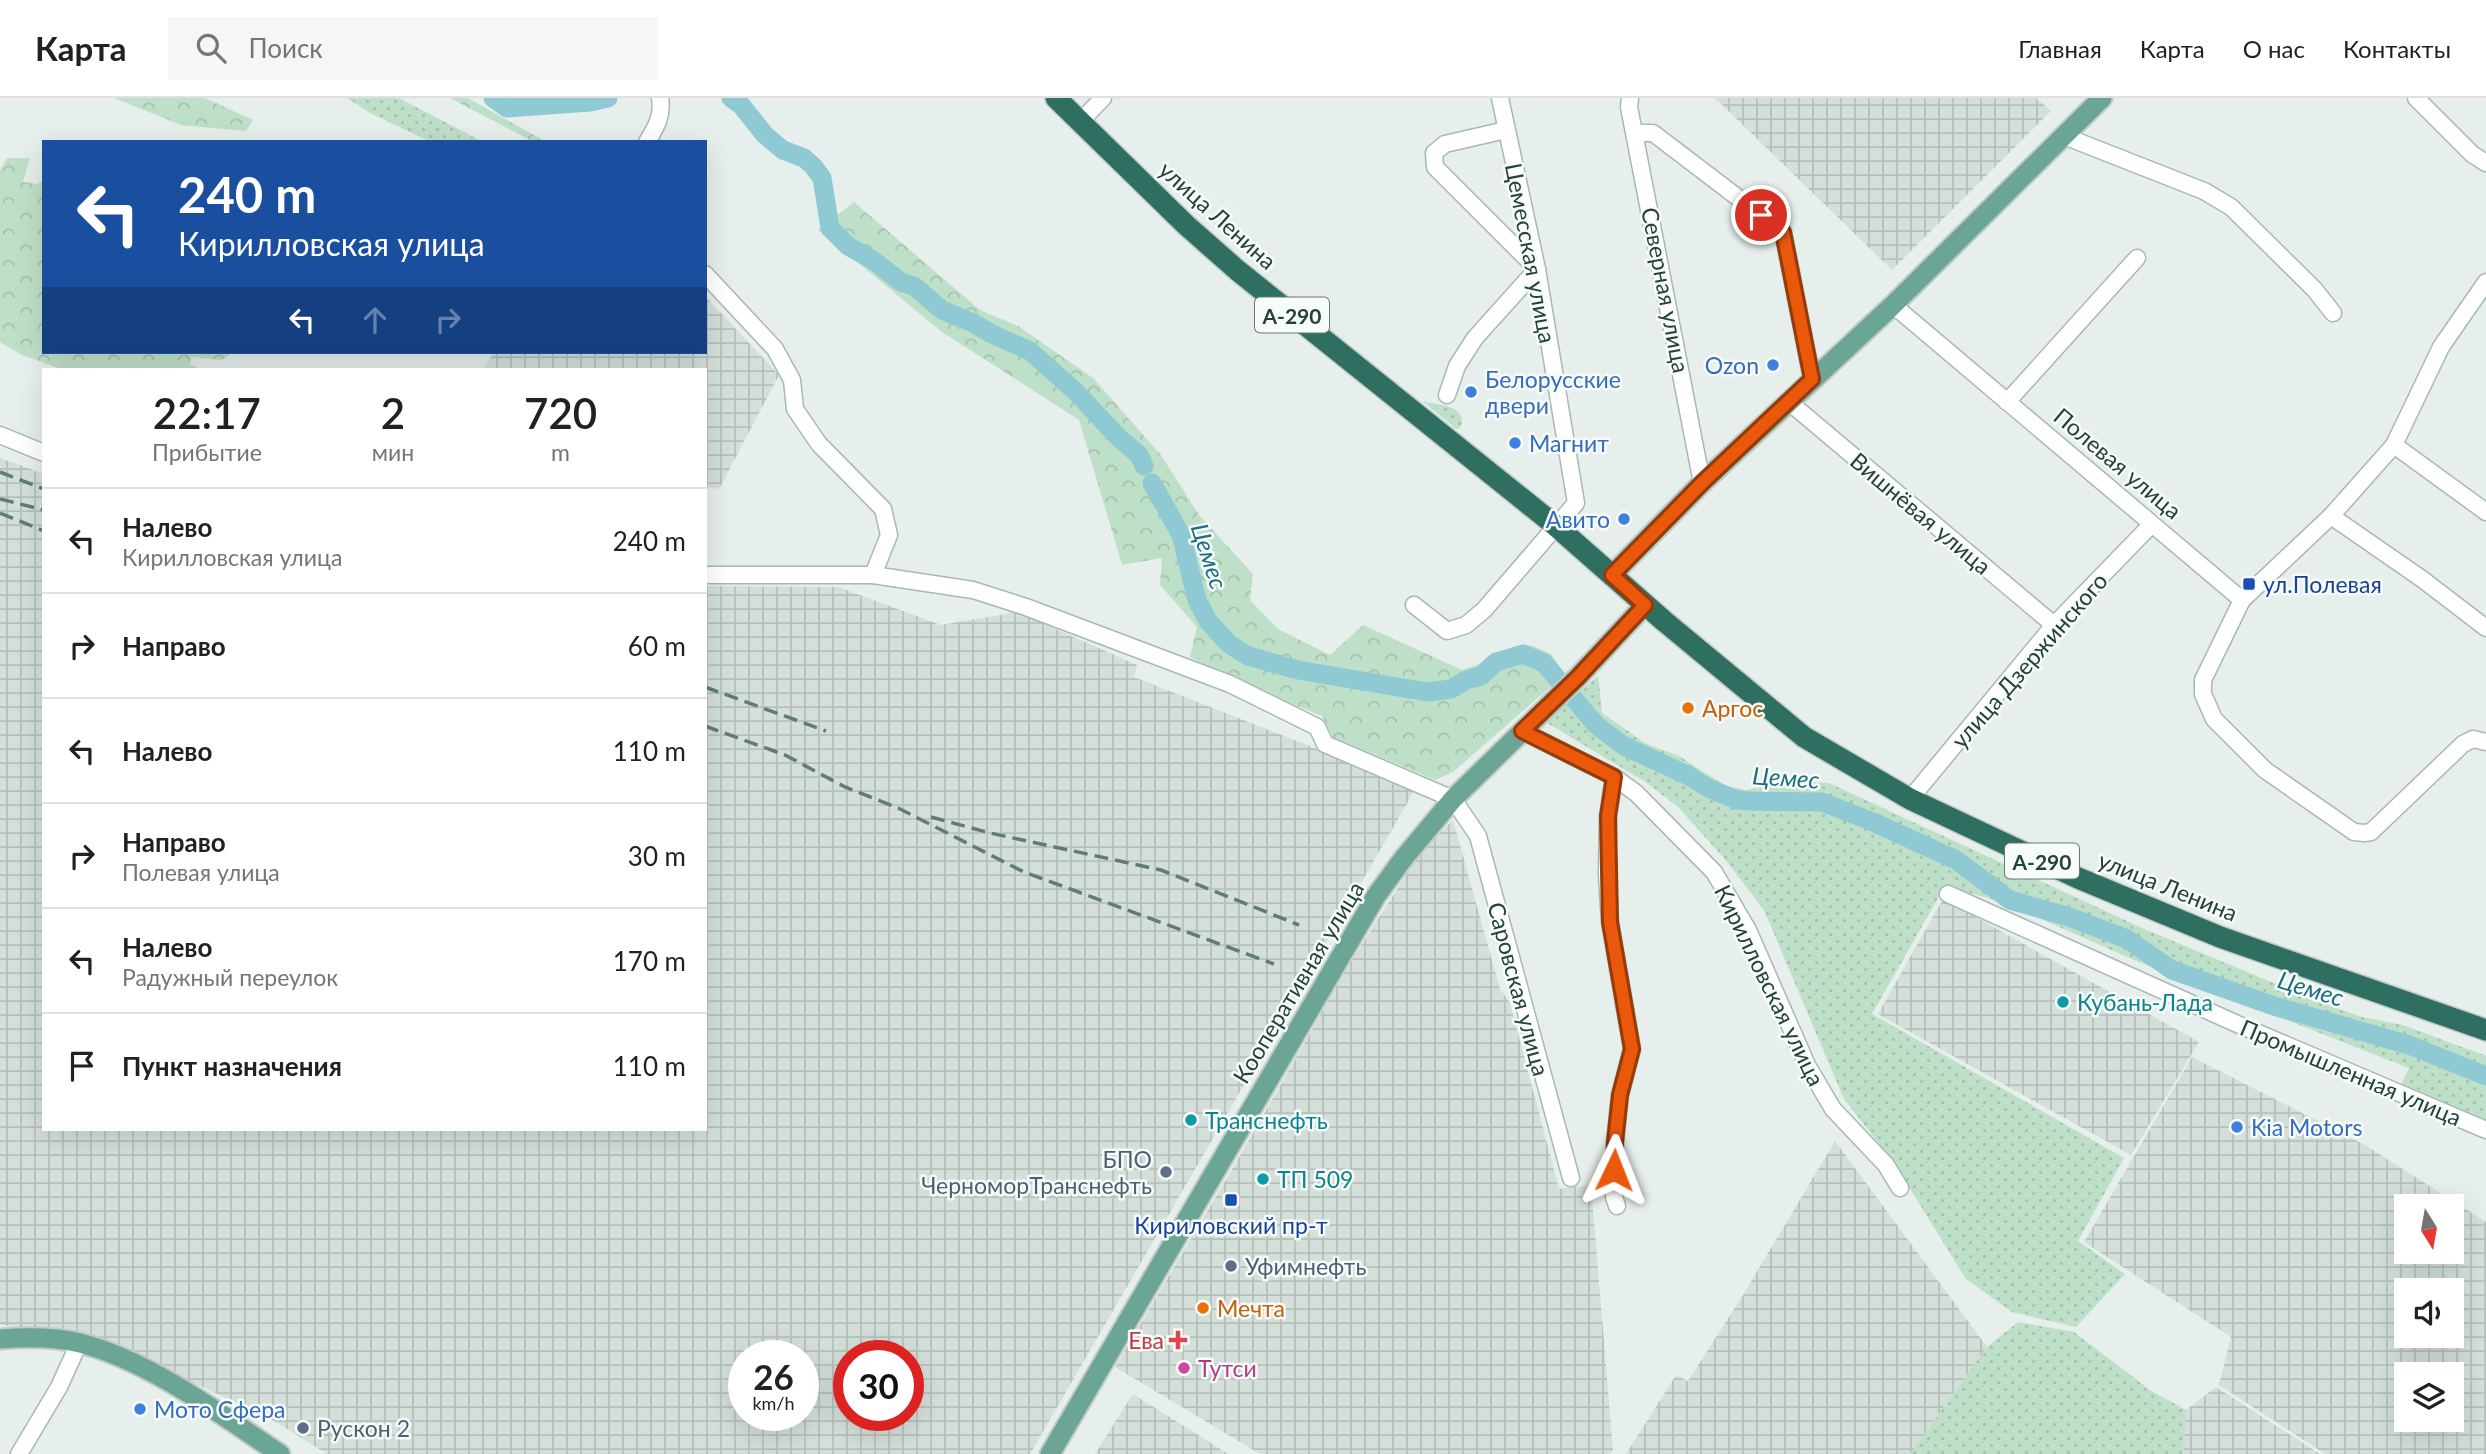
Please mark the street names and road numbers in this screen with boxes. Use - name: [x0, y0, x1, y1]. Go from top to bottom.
- street label: улица Ленина: [1154, 155, 1282, 275]
- street label: Цемесская улица: [1500, 161, 1562, 345]
- street label: Северная улица: [1636, 205, 1696, 375]
- road number: А-290: [1255, 298, 1329, 332]
- street label: Полевая улица: [2049, 402, 2187, 524]
- street label: Вишнёвая улица: [1845, 446, 1997, 580]
- street label: улица Дзержинского: [1945, 567, 2113, 753]
- road number: А-290: [2005, 844, 2079, 878]
- street label: улица Ленина: [2094, 845, 2242, 927]
- street label: Кооперативная улица: [1227, 876, 1369, 1088]
- street label: Кирилловская улица: [1709, 880, 1831, 1090]
- street label: Саровская улица: [1482, 899, 1556, 1079]
- street label: Промышленная улица: [2236, 1013, 2466, 1131]

